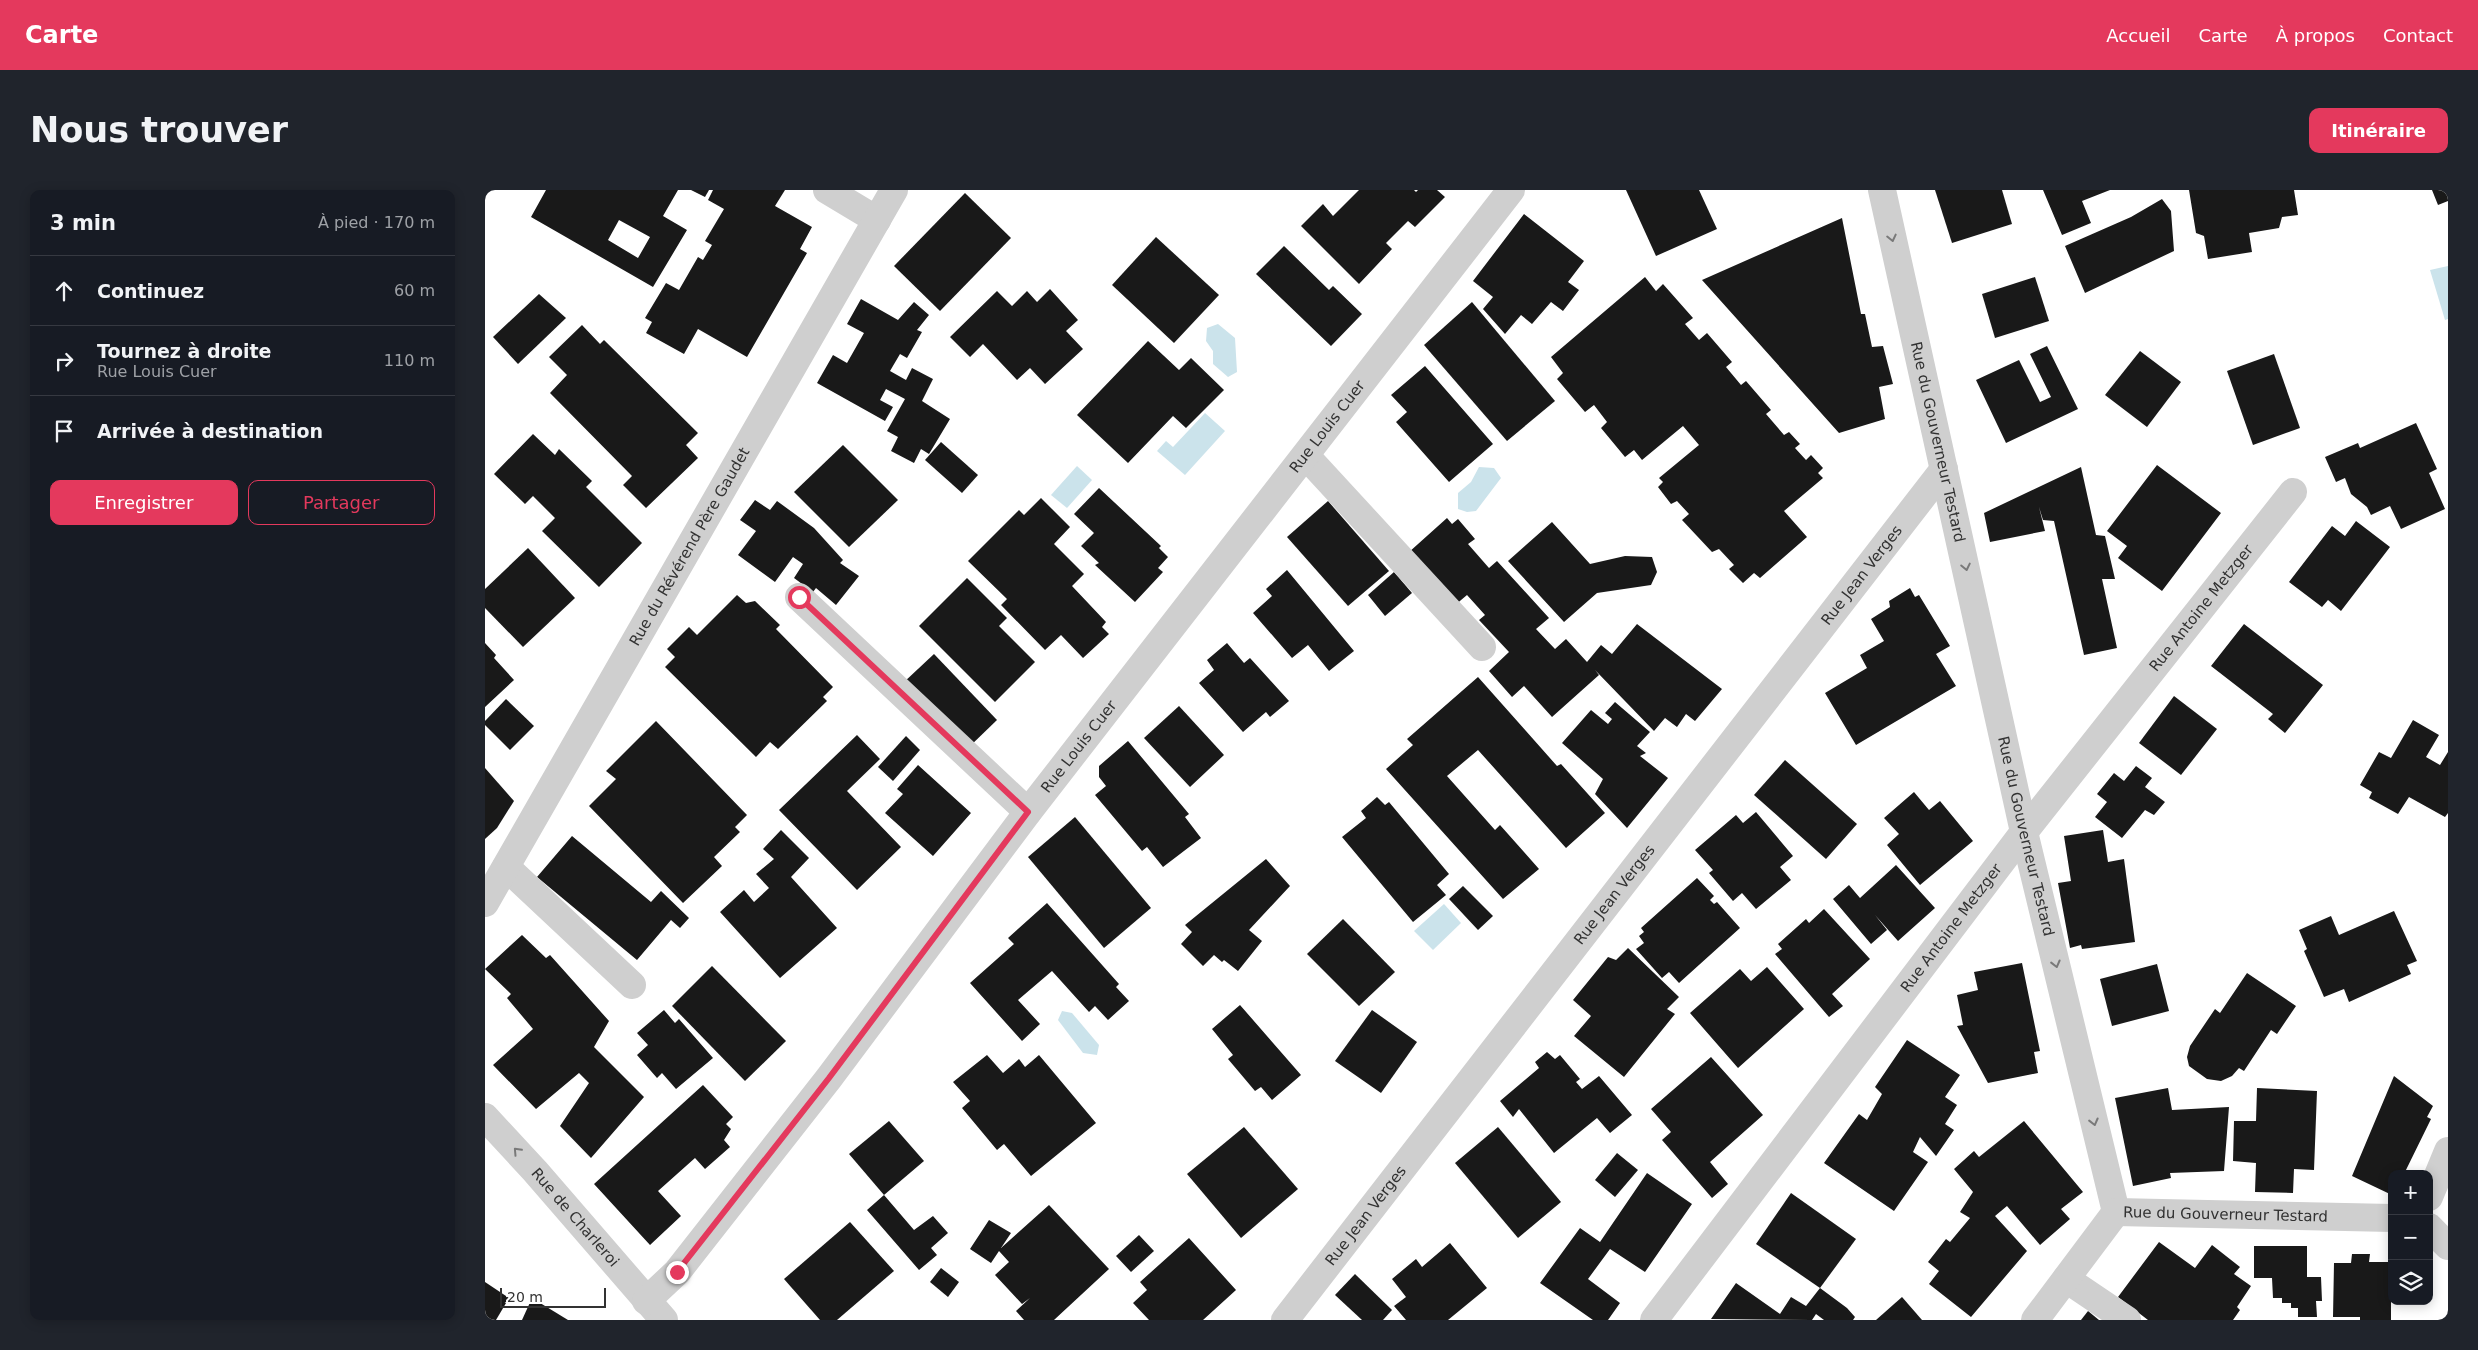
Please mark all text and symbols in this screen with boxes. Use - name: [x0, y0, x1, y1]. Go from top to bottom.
- text: Carte: [25, 21, 98, 49]
- text: Accueil: [2106, 25, 2171, 46]
- text: Carte: [2199, 25, 2248, 46]
- text: À propos: [2276, 25, 2355, 46]
- text: Contact: [2383, 25, 2453, 46]
- button: Itinéraire: [2309, 108, 2448, 153]
- text: Nous trouver: [30, 110, 288, 150]
- text: 3 min: [50, 211, 116, 235]
- text: À pied · 170 m: [318, 213, 435, 232]
- one-way arrow: [1887, 233, 1897, 242]
- icon: ahead: [50, 277, 78, 305]
- text: Continuez: [97, 280, 204, 302]
- text: 60 m: [394, 281, 435, 300]
- text: Tournez à droite: [97, 340, 271, 362]
- street label: Rue du Gouverneur Testard: [1907, 340, 1969, 544]
- icon: right: [50, 347, 78, 375]
- text: 110 m: [384, 351, 435, 370]
- text: Rue Louis Cuer: [97, 362, 217, 381]
- street label: Rue Louis Cuer: [1286, 376, 1369, 477]
- icon: arrive: [50, 417, 78, 445]
- text: Arrivée à destination: [97, 420, 323, 442]
- street label: Rue du Révérend Père Gaudet: [626, 444, 754, 649]
- button: Enregistrer: [50, 480, 238, 525]
- button: Partager: [248, 480, 435, 525]
- street label: Rue Jean Verges: [1818, 522, 1906, 629]
- street label: Rue Antoine Metzger: [2146, 540, 2257, 675]
- one-way arrow: [1960, 563, 1971, 571]
- route start: [788, 586, 811, 609]
- street label: Rue Louis Cuer: [1037, 696, 1121, 796]
- street label: Rue du Gouverneur Testard: [1994, 734, 2058, 938]
- street label: Rue Jean Verges: [1570, 841, 1659, 948]
- street label: Rue Antoine Metzger: [1897, 859, 2006, 996]
- one-way arrow: [2050, 960, 2061, 969]
- one-way arrow: [2088, 1118, 2099, 1127]
- one-way arrow: [514, 1148, 523, 1157]
- street label: Rue Jean Verges: [1322, 1162, 1410, 1269]
- street label: Rue de Charleroi: [528, 1164, 623, 1270]
- map controls: [2388, 1170, 2433, 1305]
- button: +: [2388, 1170, 2433, 1215]
- street label: Rue du Gouverneur Testard: [2123, 1203, 2328, 1226]
- button: −: [2388, 1215, 2433, 1260]
- button: layers: [2388, 1260, 2433, 1305]
- route end: [666, 1261, 689, 1284]
- scale bar: [500, 1285, 606, 1308]
- text: 20 m: [507, 1289, 543, 1305]

